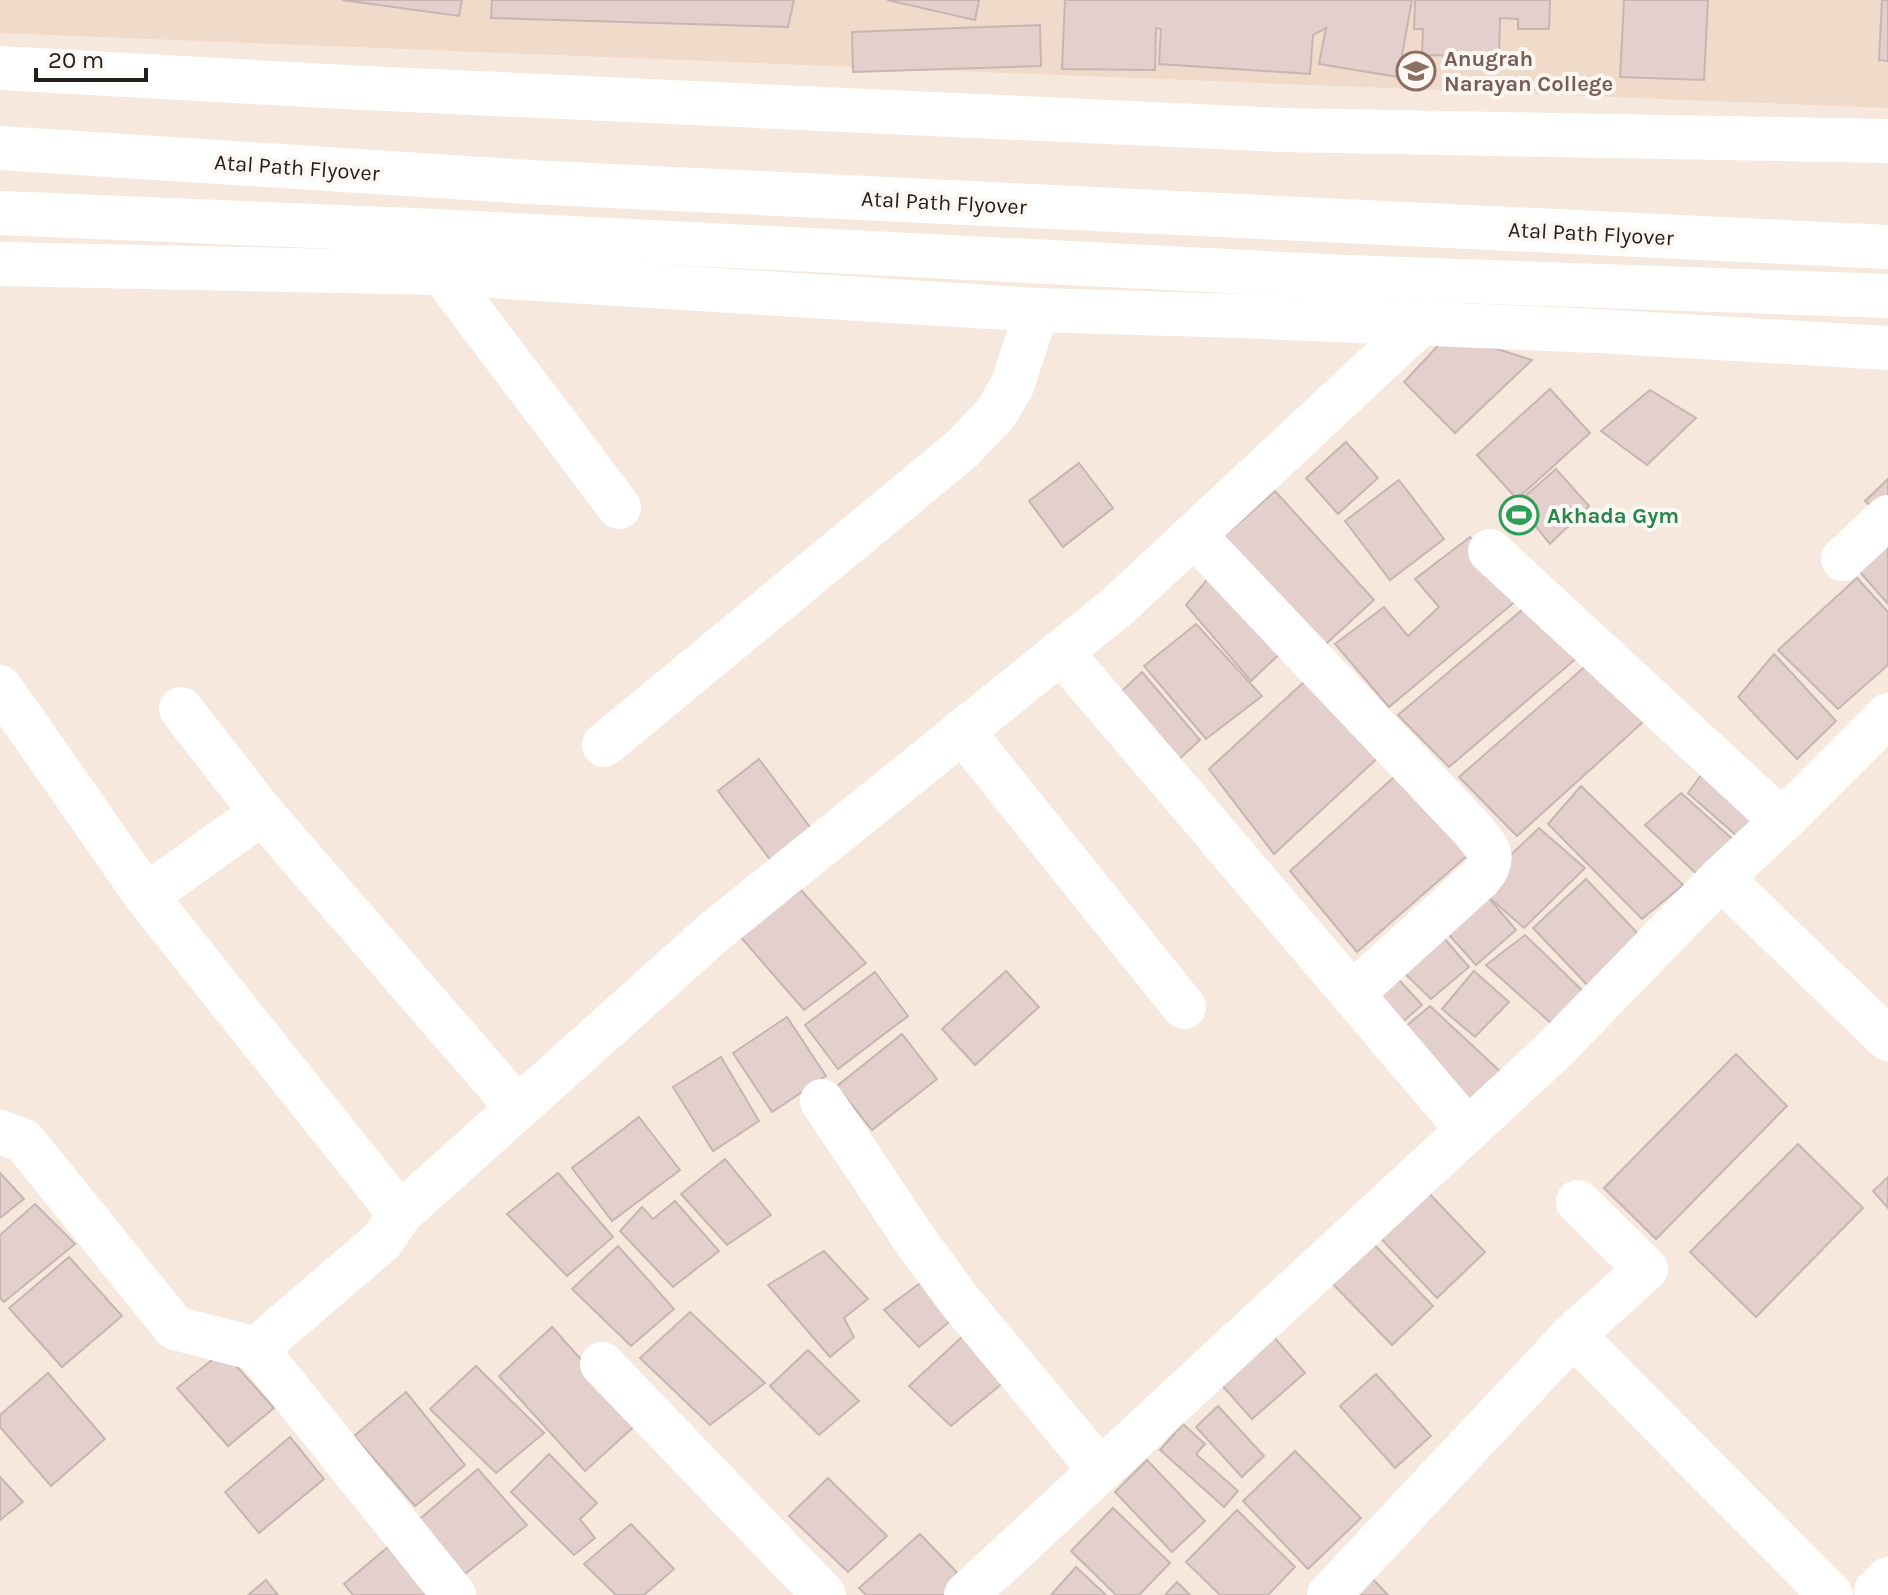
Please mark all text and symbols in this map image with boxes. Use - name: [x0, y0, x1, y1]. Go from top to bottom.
- scale bar: [36, 32, 146, 82]
- text: 20 m: [48, 46, 104, 74]
- place label: Anugrah Narayan College: [1444, 46, 1613, 97]
- school or university icon: Anugrah Narayan College: [1395, 50, 1437, 92]
- street label: Atal Path Flyover: [213, 149, 381, 187]
- street label: Atal Path Flyover: [861, 186, 1027, 220]
- street label: Atal Path Flyover: [1508, 217, 1674, 251]
- sports icon: Akhada Gym: [1498, 494, 1540, 536]
- place label: Akhada Gym: [1547, 503, 1679, 529]

